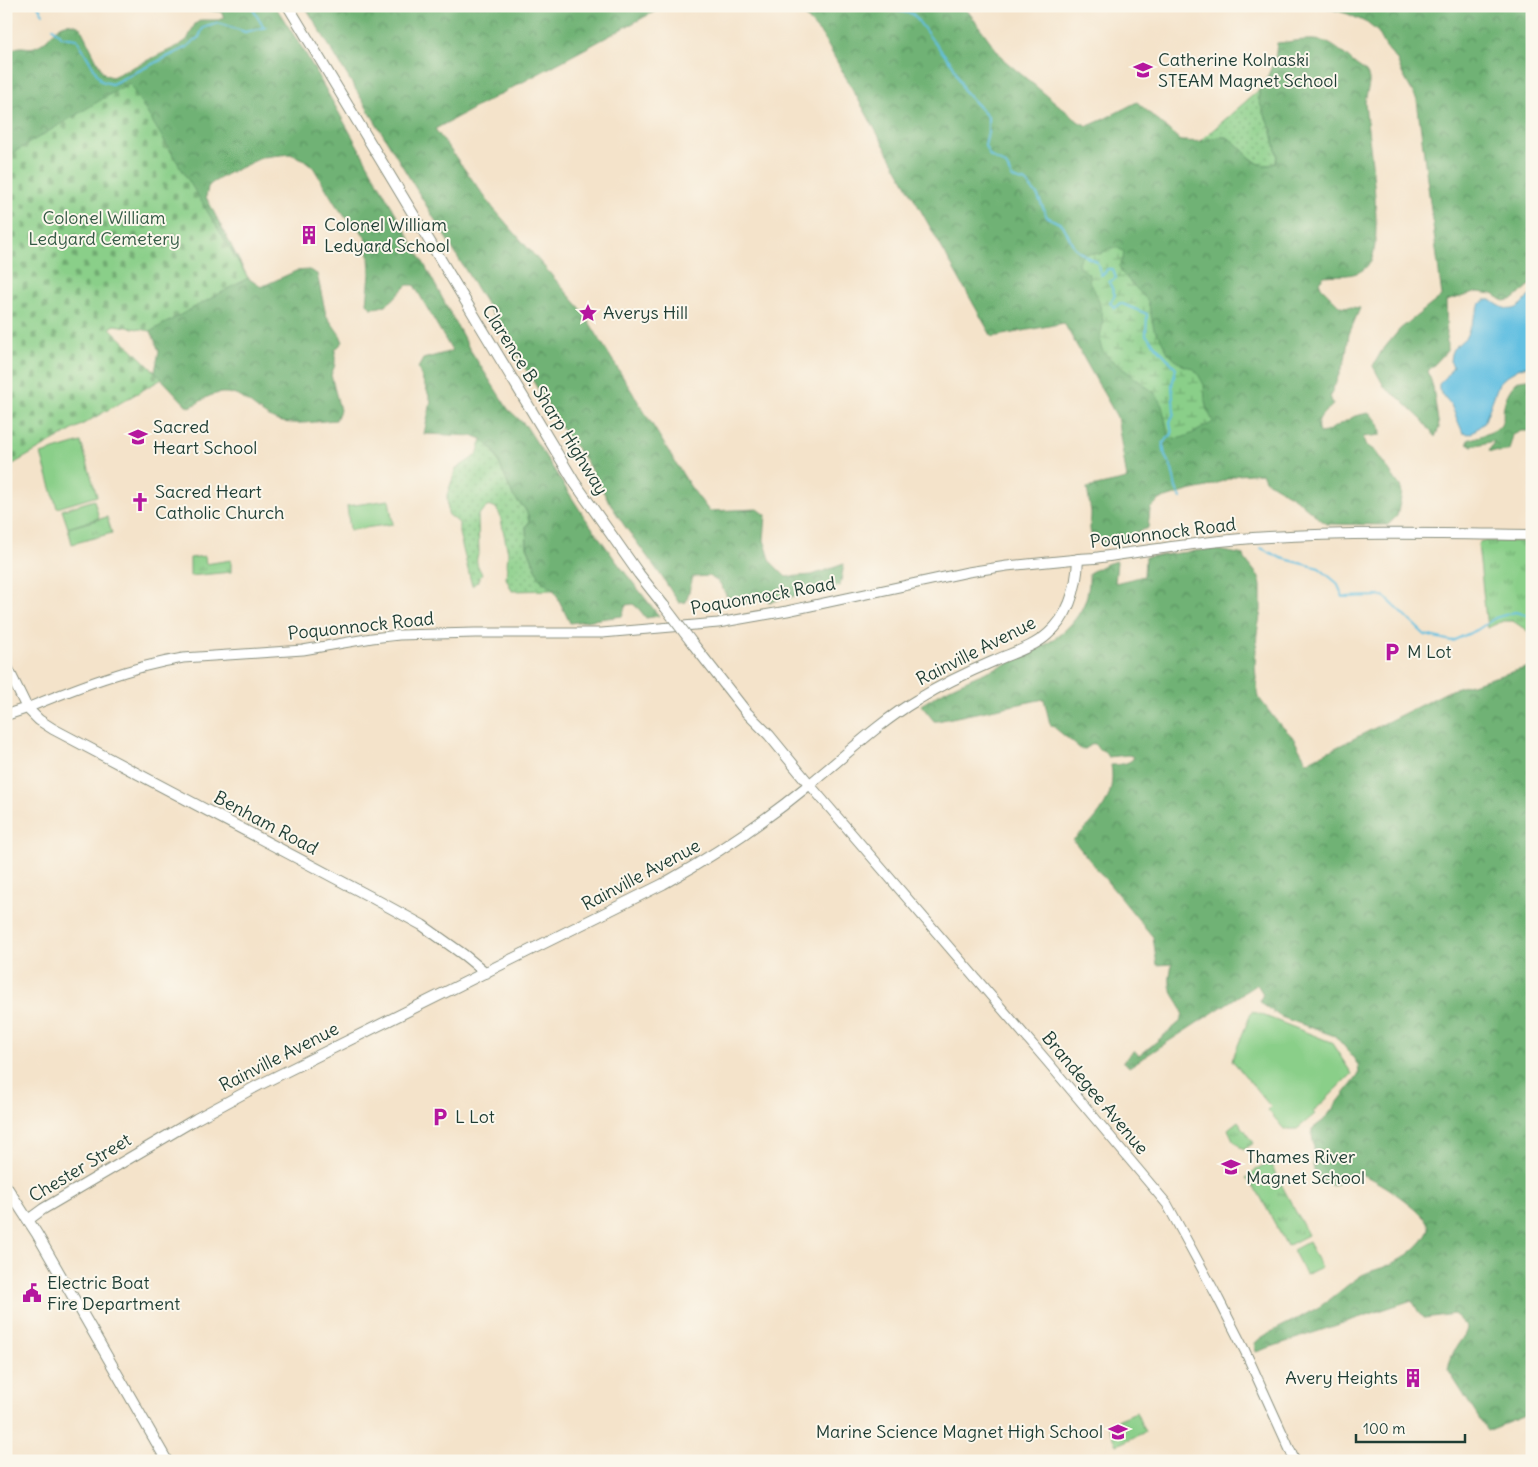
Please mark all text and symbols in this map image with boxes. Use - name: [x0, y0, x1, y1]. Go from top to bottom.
- place label: Catherine Kolnaski STEAM Magnet School: [1158, 48, 1337, 92]
- school or university icon: Catherine Kolnaski STEAM Magnet School: [1132, 59, 1154, 81]
- park label: Colonel William Ledyard Cemetery: [28, 206, 180, 250]
- place label: Colonel William Ledyard School: [324, 213, 450, 257]
- building icon: Colonel William Ledyard School: [298, 224, 320, 246]
- street label: Clarence B. Sharp Highway: [477, 300, 613, 499]
- place label: Averys Hill: [603, 301, 688, 324]
- place icon: Averys Hill: [577, 302, 599, 324]
- place label: Sacred Heart School: [153, 415, 257, 459]
- school or university icon: Sacred Heart School: [127, 426, 149, 448]
- place label: Sacred Heart Catholic Church: [155, 480, 284, 524]
- church icon: Sacred Heart Catholic Church: [129, 491, 151, 513]
- street label: Poquonnock Road: [1089, 512, 1238, 553]
- street label: Poquonnock Road: [689, 571, 838, 620]
- street label: Poquonnock Road: [287, 606, 436, 645]
- street label: Rainville Avenue: [912, 611, 1039, 691]
- place label: M Lot: [1407, 640, 1452, 663]
- parking icon: M Lot: [1381, 641, 1403, 663]
- street label: Benham Road: [210, 785, 323, 860]
- street label: Rainville Avenue: [577, 834, 704, 915]
- street label: Rainville Avenue: [215, 1017, 342, 1097]
- street label: Brandegee Avenue: [1037, 1026, 1154, 1159]
- place label: L Lot: [455, 1105, 495, 1128]
- parking icon: L Lot: [429, 1106, 451, 1128]
- street label: Chester Street: [24, 1128, 135, 1207]
- place label: Thames River Magnet School: [1246, 1145, 1365, 1189]
- school or university icon: Thames River Magnet School: [1220, 1156, 1242, 1178]
- place label: Electric Boat Fire Department: [47, 1271, 180, 1315]
- public building icon: Electric Boat Fire Department: [21, 1282, 43, 1304]
- place label: Avery Heights: [1285, 1366, 1398, 1389]
- building icon: Avery Heights: [1402, 1367, 1424, 1389]
- scale bar: [1356, 1412, 1464, 1444]
- text: 100 m: [1363, 1419, 1405, 1438]
- place label: Marine Science Magnet High School: [816, 1420, 1103, 1443]
- school or university icon: Marine Science Magnet High School: [1107, 1421, 1129, 1443]

